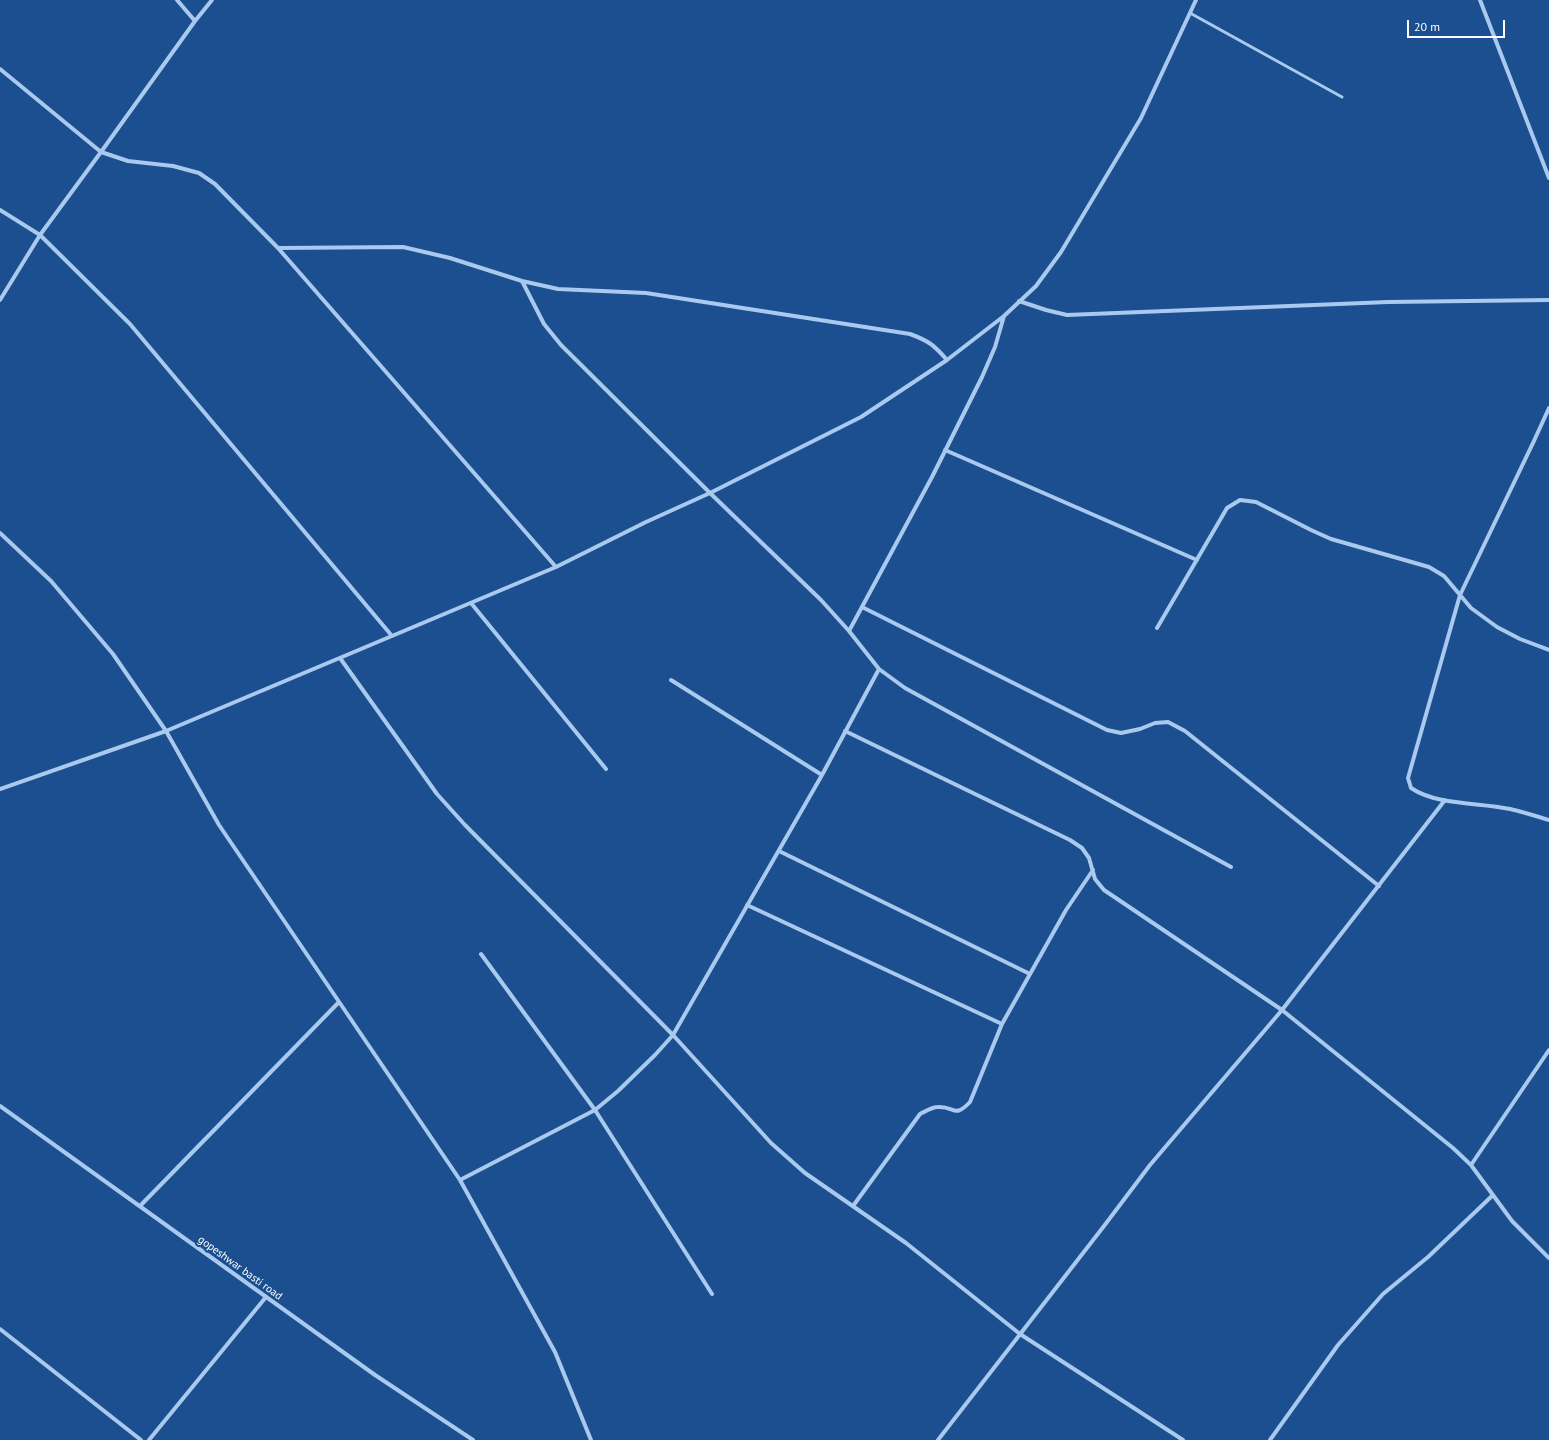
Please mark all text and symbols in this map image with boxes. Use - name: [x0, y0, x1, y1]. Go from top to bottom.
- scale bar: [1409, 12, 1507, 38]
- text: 20 m: [1414, 19, 1440, 34]
- street label: gopeshwar basti road: [195, 1233, 285, 1303]

